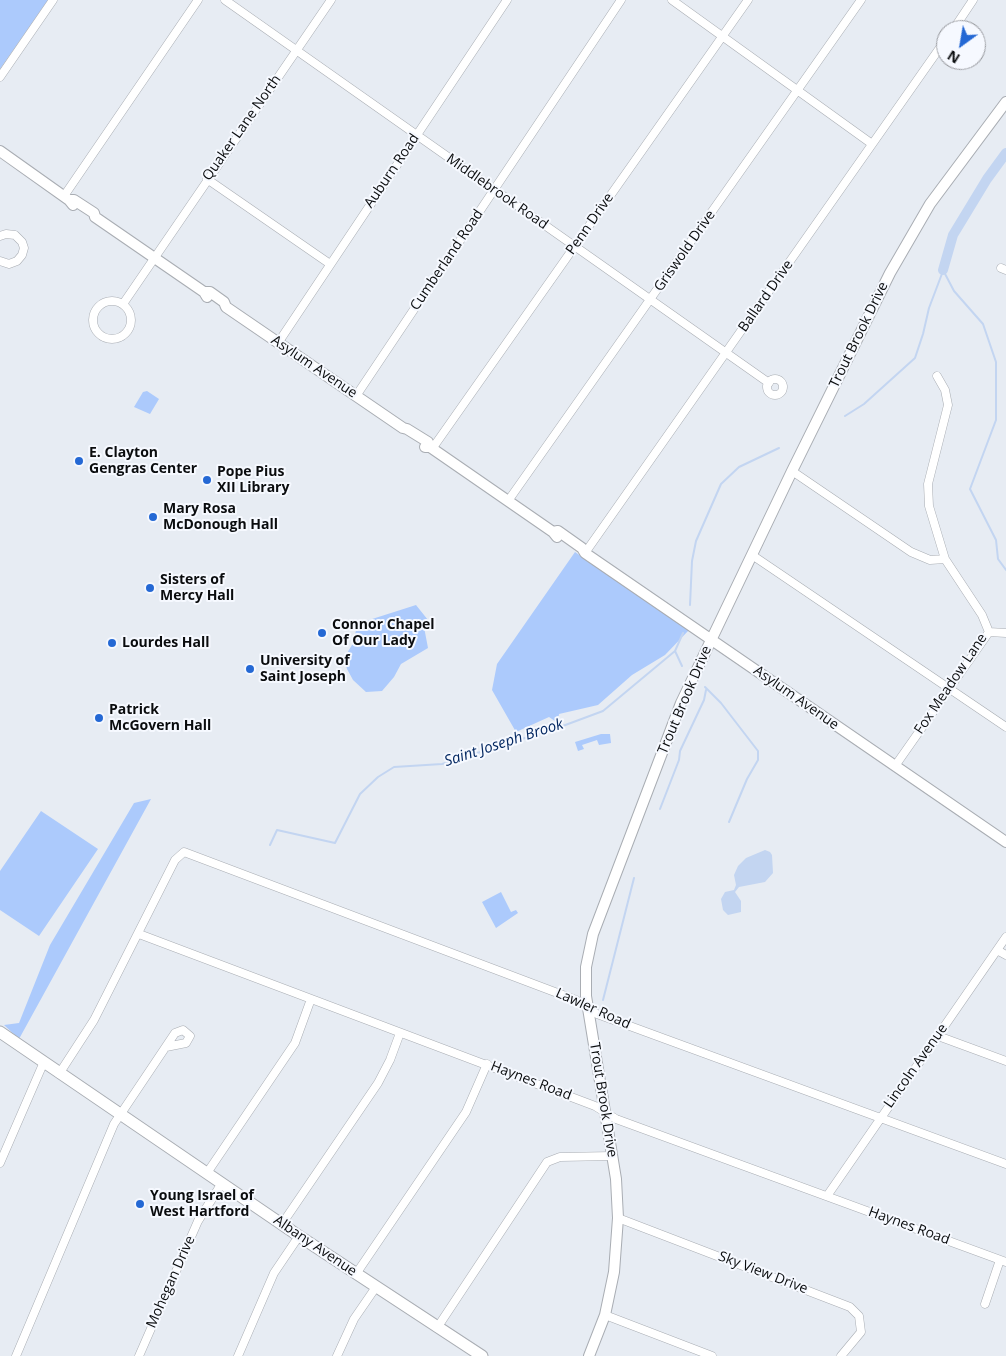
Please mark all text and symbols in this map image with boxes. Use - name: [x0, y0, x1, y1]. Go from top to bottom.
- north arrow: [936, 20, 986, 70]
- text: N: [943, 46, 963, 68]
- street label: Quaker Lane North: [199, 72, 285, 184]
- street label: Auburn Road: [361, 131, 423, 211]
- street label: Middlebrook Road: [443, 151, 551, 233]
- street label: Penn Drive: [563, 190, 617, 258]
- street label: Cumberland Road: [407, 206, 487, 314]
- street label: Griswold Drive: [651, 207, 719, 295]
- street label: Ballard Drive: [735, 257, 797, 335]
- street label: Trout Brook Drive: [826, 279, 892, 391]
- street label: Asylum Avenue: [268, 332, 360, 402]
- place label: E. Clayton Gengras Center: [89, 445, 197, 478]
- marker: E. Clayton Gengras Center: [73, 455, 85, 467]
- place label: Pope Pius XII Library: [217, 464, 289, 497]
- marker: Pope Pius XII Library: [201, 474, 213, 486]
- place label: Mary Rosa McDonough Hall: [163, 501, 278, 534]
- marker: Mary Rosa McDonough Hall: [147, 511, 159, 523]
- place label: Sisters of Mercy Hall: [160, 572, 234, 604]
- marker: Sisters of Mercy Hall: [144, 582, 156, 594]
- place label: Connor Chapel Of Our Lady: [332, 617, 435, 650]
- marker: Connor Chapel Of Our Lady: [316, 627, 328, 639]
- street label: Fox Meadow Lane: [911, 630, 991, 738]
- place label: Lourdes Hall: [122, 635, 210, 651]
- marker: Lourdes Hall: [106, 637, 118, 649]
- street label: Trout Brook Drive: [655, 643, 715, 757]
- place label: University of Saint Joseph: [260, 653, 350, 686]
- street label: Asylum Avenue: [750, 662, 842, 734]
- marker: University of Saint Joseph: [244, 663, 256, 675]
- place label: Patrick McGovern Hall: [109, 702, 211, 734]
- marker: Patrick McGovern Hall: [93, 712, 105, 724]
- water label: Saint Joseph Brook: [442, 715, 566, 771]
- street label: Lawler Road: [553, 985, 633, 1033]
- street label: Lincoln Avenue: [881, 1021, 951, 1111]
- street label: Trout Brook Drive: [586, 1041, 620, 1159]
- street label: Haynes Road: [488, 1058, 574, 1104]
- place label: Young Israel of West Hartford: [150, 1188, 254, 1220]
- marker: Young Israel of West Hartford: [134, 1198, 146, 1210]
- street label: Haynes Road: [866, 1204, 952, 1248]
- street label: Albany Avenue: [270, 1212, 360, 1280]
- street label: Mohegan Drive: [143, 1233, 199, 1331]
- street label: Sky View Drive: [716, 1248, 810, 1298]

